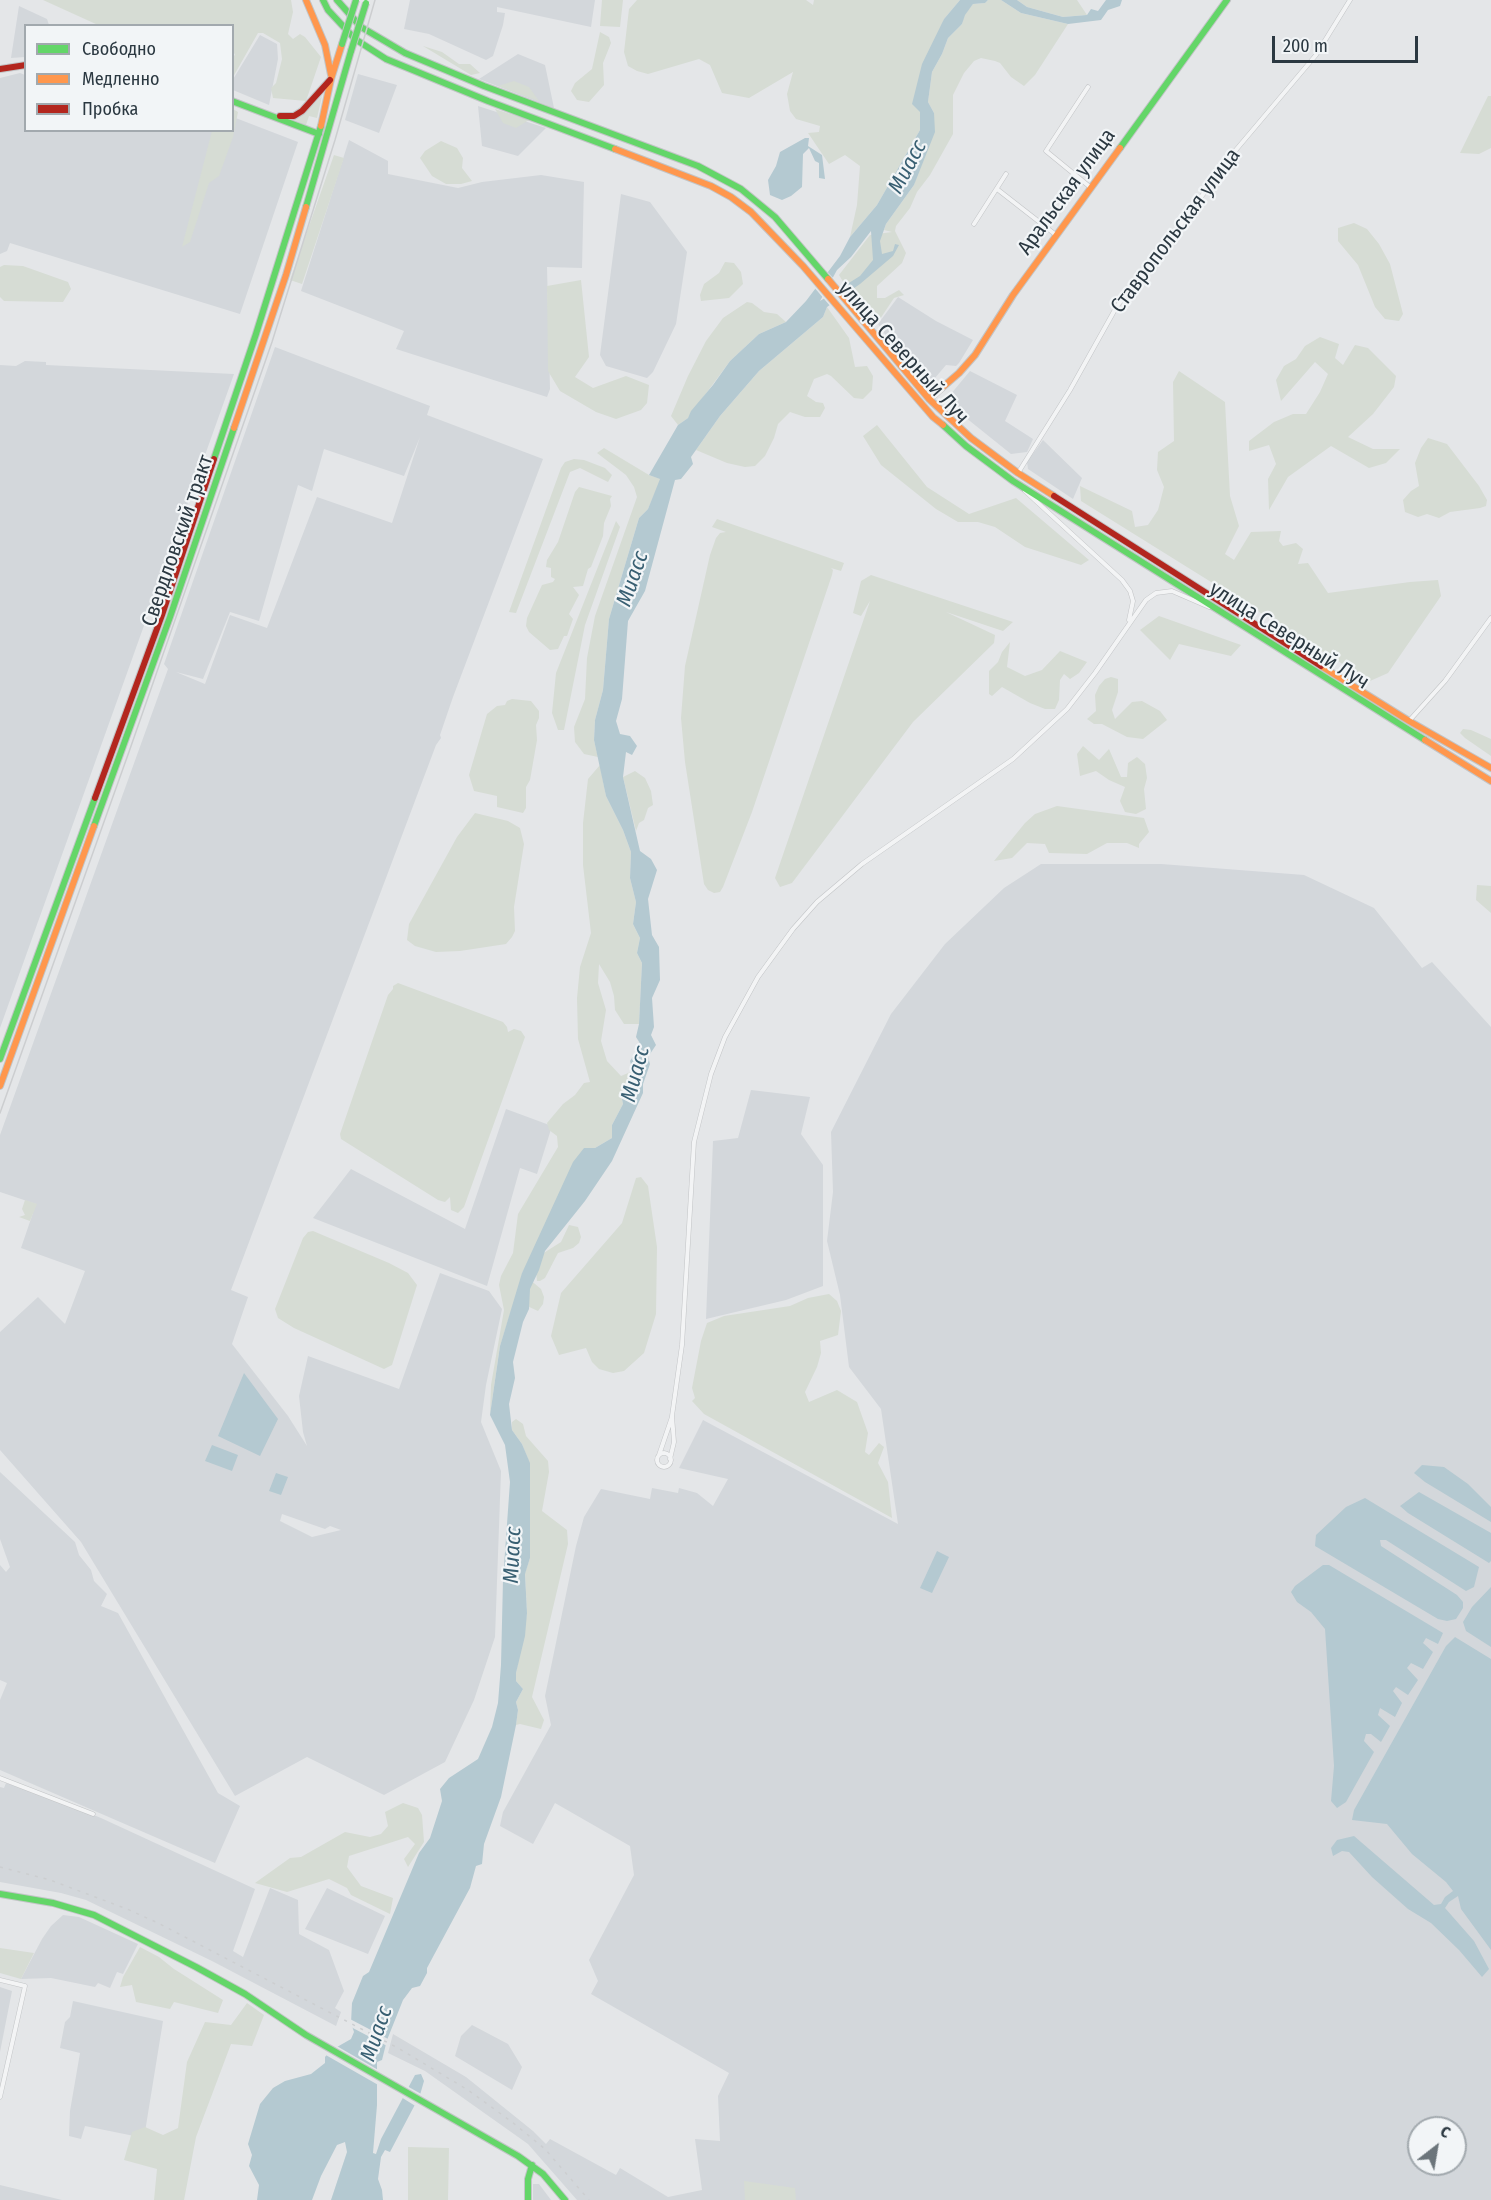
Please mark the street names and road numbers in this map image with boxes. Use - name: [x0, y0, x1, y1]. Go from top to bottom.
- street label: Аральская улица: [1013, 124, 1121, 260]
- street label: Ставропольская улица: [1106, 144, 1246, 318]
- street label: улица Северный Луч: [832, 276, 974, 430]
- street label: Свердловский тракт: [137, 452, 219, 630]
- street label: улица Северный Луч: [1204, 577, 1374, 695]

